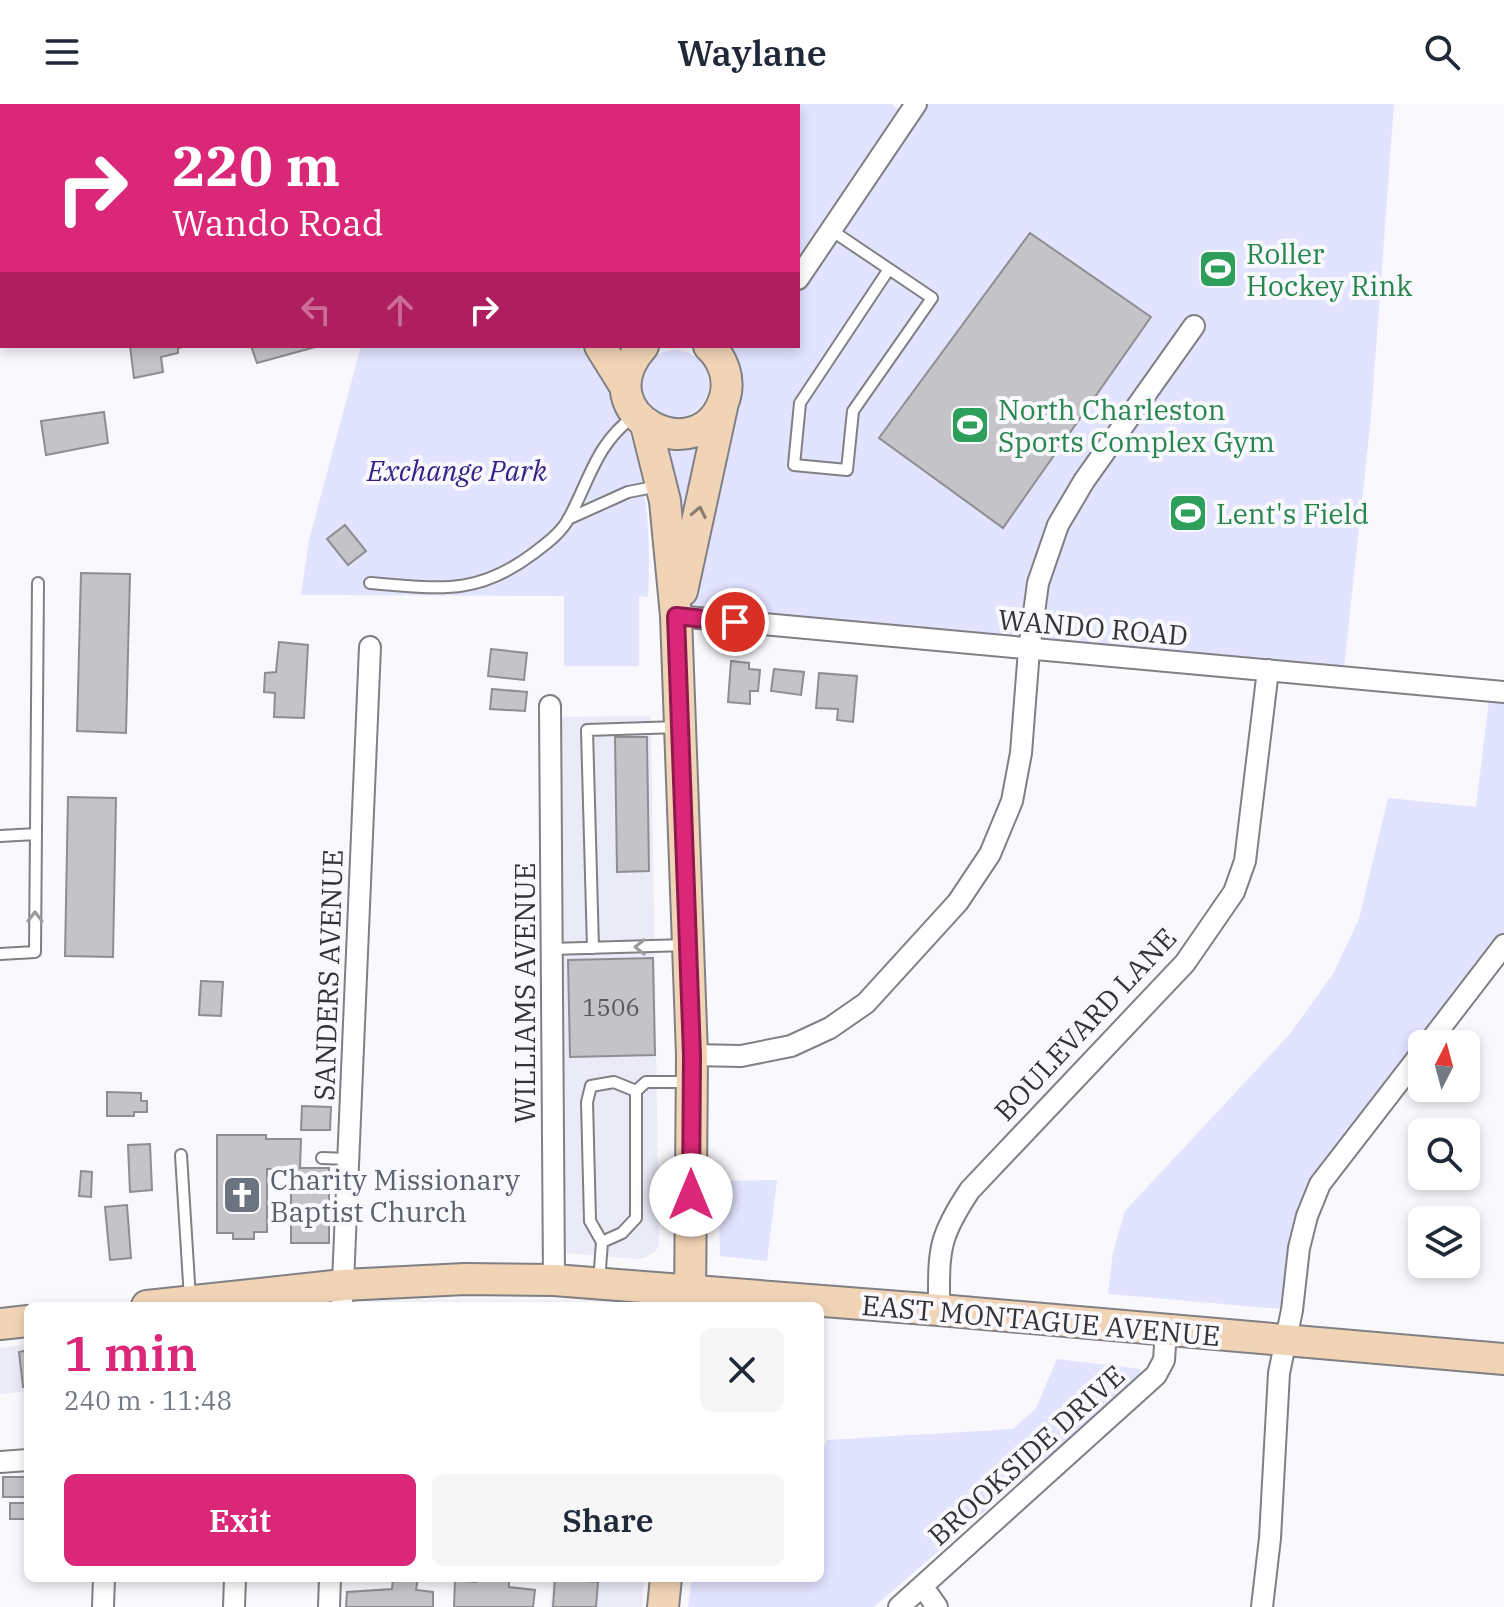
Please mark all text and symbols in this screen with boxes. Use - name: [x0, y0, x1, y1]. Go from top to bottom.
- text: Waylane: [677, 29, 827, 76]
- icon: menu: [40, 30, 84, 74]
- icon: search: [1420, 30, 1464, 74]
- text: 220 m: [172, 129, 340, 201]
- icon: right: [40, 136, 144, 240]
- text: Wando Road: [172, 199, 384, 246]
- place label: Roller Hockey Rink: [1246, 235, 1413, 304]
- sports icon: Roller Hockey Rink: [1197, 248, 1239, 290]
- icon: left: [294, 288, 338, 332]
- icon: ahead: [378, 288, 422, 332]
- icon: right: [462, 288, 506, 332]
- place label: North Charleston Sports Complex Gym: [998, 391, 1275, 460]
- sports icon: North Charleston Sports Complex Gym: [949, 404, 991, 446]
- park label: Exchange Park: [366, 452, 547, 489]
- sports icon: Lent's Field: [1167, 492, 1209, 534]
- place label: Lent's Field: [1216, 495, 1369, 532]
- one-way arrow: [690, 506, 707, 520]
- pin: [701, 588, 769, 656]
- icon: arrive: [713, 600, 757, 644]
- street label: WANDO ROAD: [996, 600, 1190, 654]
- street label: SANDERS AVENUE: [305, 849, 351, 1101]
- street label: WILLIAMS AVENUE: [506, 863, 543, 1124]
- one-way arrow: [26, 910, 44, 923]
- street label: BOULEVARD LANE: [986, 920, 1184, 1128]
- one-way arrow: [633, 938, 646, 955]
- house number: 1506: [582, 991, 640, 1023]
- north arrow: [1408, 1030, 1480, 1102]
- map controls: [1408, 1030, 1480, 1278]
- button: search: [1408, 1118, 1480, 1190]
- position arrow: [649, 1153, 733, 1237]
- place label: Charity Missionary Baptist Church: [270, 1161, 520, 1230]
- church icon: Charity Missionary Baptist Church: [221, 1174, 263, 1216]
- button: layers: [1408, 1206, 1480, 1278]
- street label: EAST MONTAGUE AVENUE: [860, 1286, 1222, 1354]
- text: 1 min: [64, 1322, 197, 1384]
- button: close: [700, 1328, 784, 1412]
- street label: BROOKSIDE DRIVE: [920, 1357, 1132, 1553]
- text: 240 m · 11:48: [64, 1383, 232, 1417]
- button: Exit: [64, 1474, 416, 1566]
- button: Share: [432, 1474, 784, 1566]

